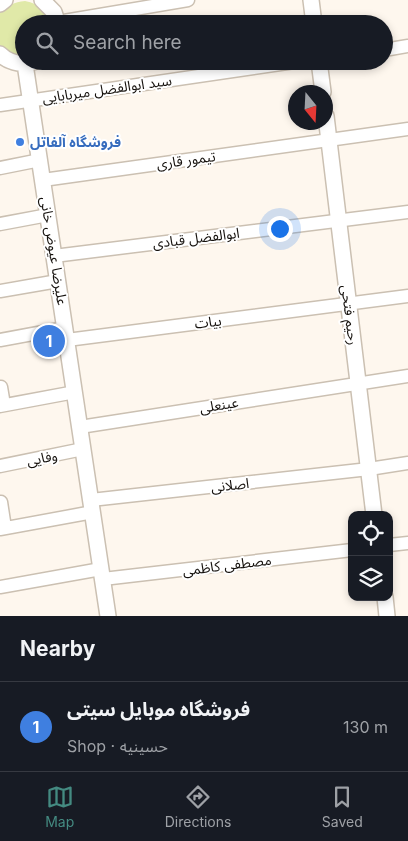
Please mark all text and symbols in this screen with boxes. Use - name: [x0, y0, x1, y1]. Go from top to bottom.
- search box: [15, 15, 393, 70]
- icon: search: [33, 29, 61, 57]
- text: Search here: [73, 31, 182, 54]
- street label: سید ابوالفضل میربابایی: [41, 71, 173, 107]
- north arrow: [288, 85, 333, 130]
- place label: فروشگاه آلفاتل: [30, 133, 121, 151]
- marker: فروشگاه آلفاتل: [14, 136, 26, 148]
- street label: تیمور قاری: [155, 147, 217, 173]
- street label: علیرضا عیوض خانی: [37, 195, 71, 307]
- your location: [267, 216, 293, 242]
- street label: ابوالفضل قبادی: [151, 224, 241, 252]
- street label: رحیم فتحی: [335, 284, 363, 346]
- street label: بیات: [194, 311, 223, 332]
- pin: 1: [33, 322, 65, 360]
- street label: عینعلی: [198, 393, 240, 417]
- street label: وفایی: [25, 446, 59, 470]
- street label: اصلانی: [210, 474, 250, 496]
- map controls: [348, 511, 393, 601]
- button: locate: [348, 511, 393, 556]
- street label: مصطفی کاظمی: [182, 551, 272, 579]
- button: layers: [348, 556, 393, 601]
- text: Nearby: [20, 636, 95, 661]
- text: فروشگاه موبایل سیتی: [67, 698, 250, 721]
- text: 1: [33, 717, 39, 737]
- text: 130 m: [343, 717, 388, 737]
- text: Shop · حسینیه: [67, 736, 168, 756]
- tab: Map: [45, 783, 74, 830]
- tab: Directions: [165, 783, 231, 830]
- tab: Saved: [322, 783, 363, 830]

